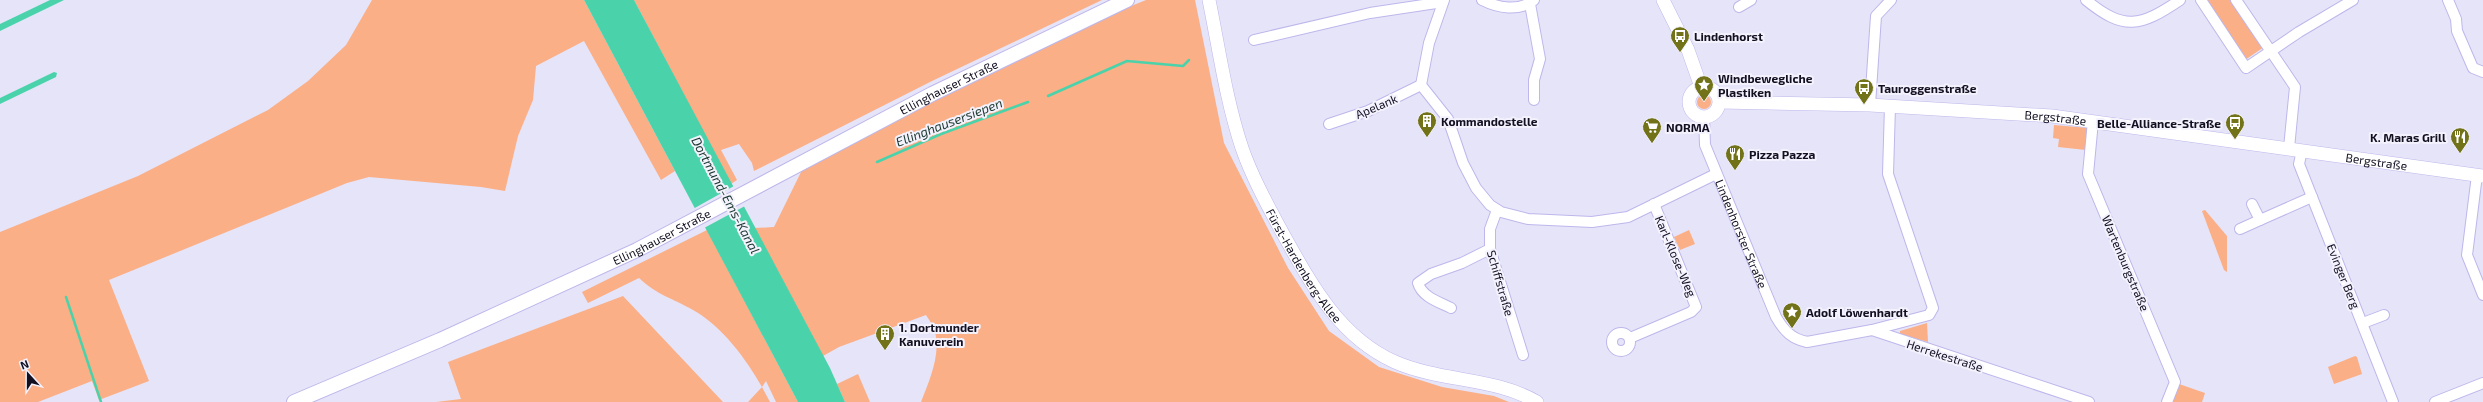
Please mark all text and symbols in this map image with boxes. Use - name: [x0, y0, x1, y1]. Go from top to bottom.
- bus stop icon: Lindenhorst: [1669, 25, 1691, 53]
- place label: Lindenhorst: [1694, 29, 1763, 43]
- street label: Ellinghauser Straße: [897, 56, 1000, 117]
- place label: Windbewegliche Plastiken: [1718, 71, 1813, 99]
- place icon: Windbewegliche Plastiken: [1693, 74, 1715, 102]
- bus stop icon: Tauroggenstraße: [1853, 77, 1875, 105]
- place label: Tauroggenstraße: [1878, 81, 1977, 95]
- street label: Apelank: [1353, 91, 1399, 121]
- water label: Ellinghausersiepen: [893, 94, 1005, 150]
- street label: Bergstraße: [2024, 107, 2087, 128]
- building icon: Kommandostelle: [1416, 110, 1438, 138]
- bus stop icon: Belle-Alliance-Straße: [2224, 112, 2246, 140]
- place label: Kommandostelle: [1441, 114, 1538, 128]
- supermarket icon: NORMA: [1641, 116, 1663, 144]
- place label: Belle-Alliance-Straße: [2097, 116, 2221, 130]
- place label: NORMA: [1666, 120, 1710, 134]
- restaurant icon: K. Maras Grill: [2449, 126, 2471, 154]
- place label: K. Maras Grill: [2370, 130, 2446, 144]
- water label: Dortmund-Ems-Kanal: [688, 134, 764, 256]
- restaurant icon: Pizza Pazza: [1724, 143, 1746, 171]
- place label: Pizza Pazza: [1749, 147, 1816, 161]
- street label: Bergstraße: [2345, 150, 2408, 172]
- street label: Lindenhorster Straße: [1713, 177, 1770, 290]
- street label: Ellinghauser Straße: [610, 206, 713, 267]
- street label: Fürst-Hardenberg-Allee: [1264, 206, 1345, 325]
- street label: Karl-Klose-Weg: [1653, 213, 1700, 299]
- street label: Wartenburgstraße: [2100, 213, 2152, 313]
- street label: Evinger Berg: [2325, 242, 2363, 311]
- street label: Schiffstraße: [1485, 249, 1517, 317]
- place icon: Adolf Löwenhardt: [1781, 301, 1803, 329]
- place label: Adolf Löwenhardt: [1806, 305, 1908, 319]
- place label: 1. Dortmunder Kanuverein: [899, 320, 979, 348]
- building icon: 1. Dortmunder Kanuverein: [874, 323, 896, 351]
- street label: Herrekestraße: [1905, 336, 1985, 374]
- north arrow: [8, 354, 48, 394]
- text: N: [18, 357, 30, 372]

